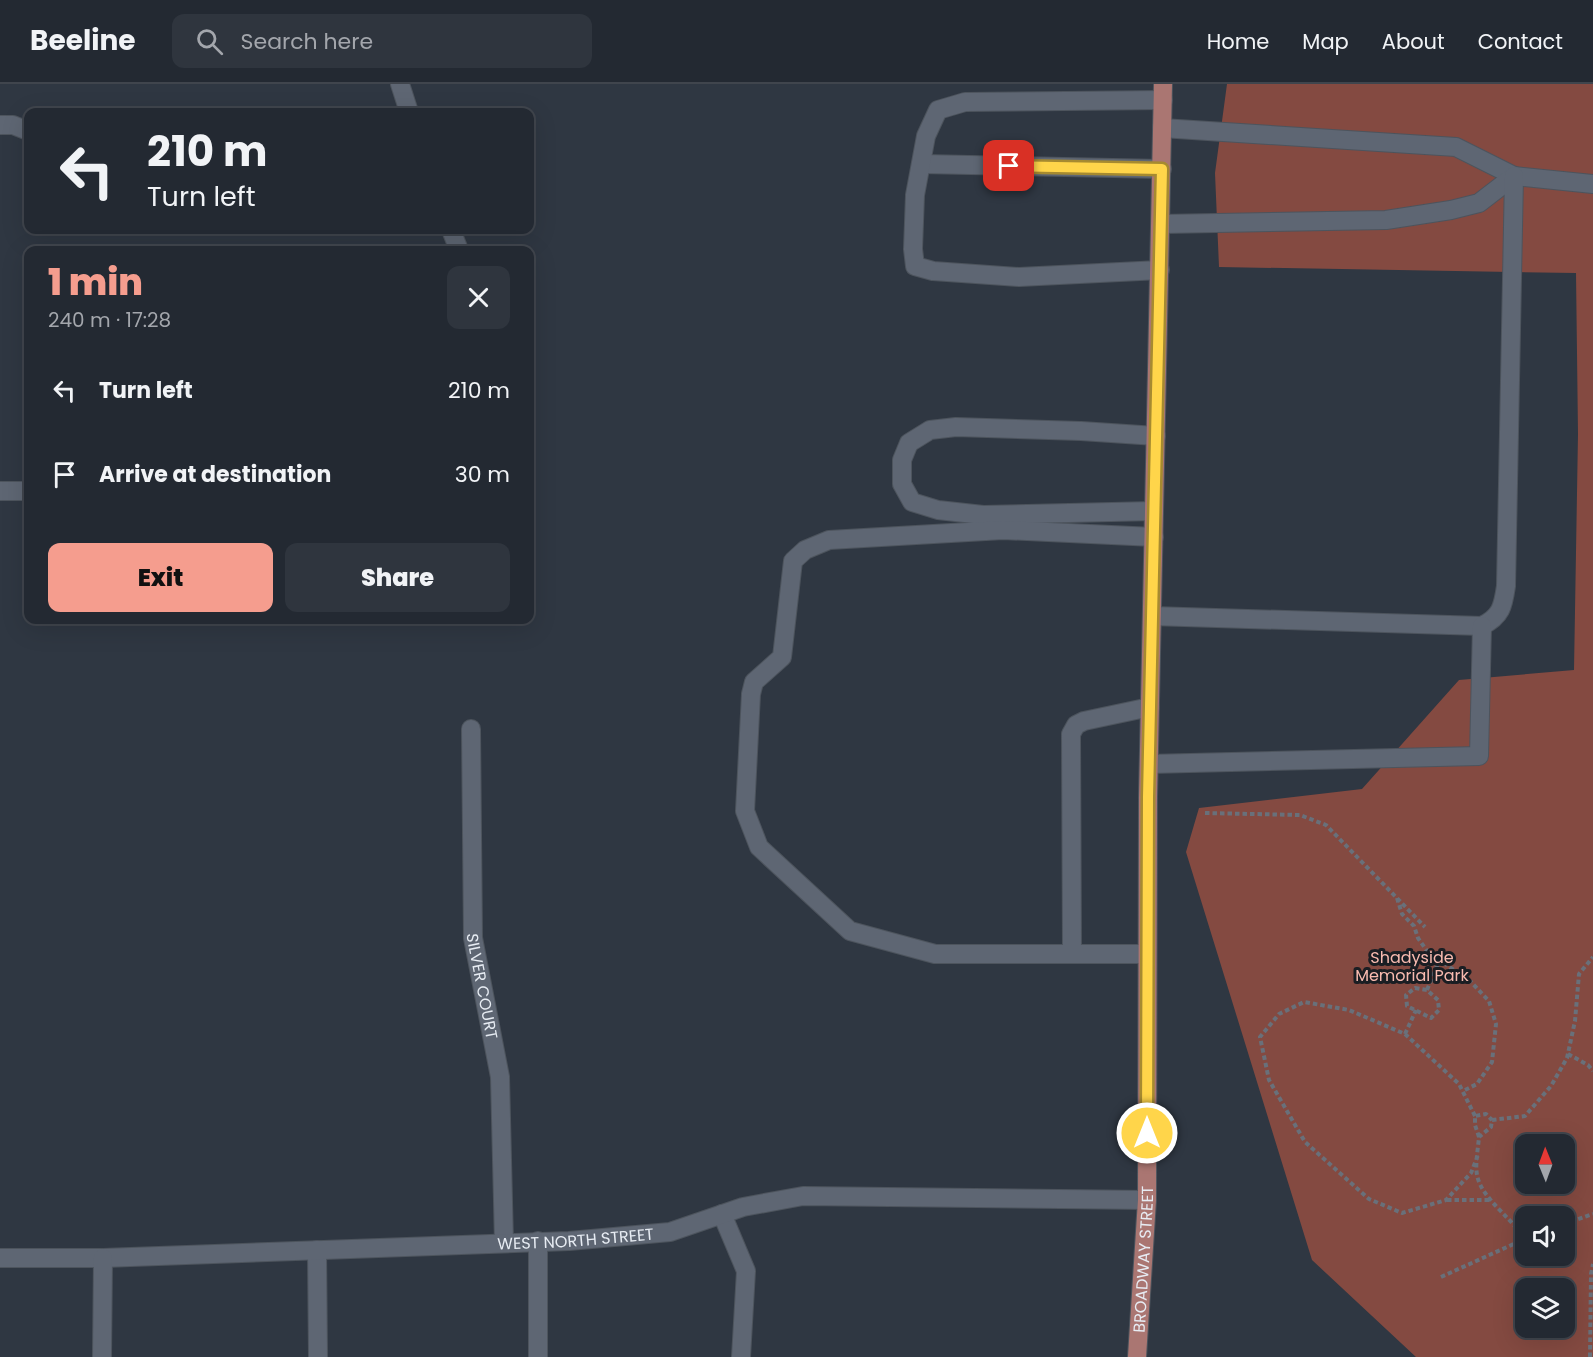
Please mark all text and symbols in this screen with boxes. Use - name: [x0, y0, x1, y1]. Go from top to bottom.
- search box: [172, 14, 592, 68]
- text: Beeline: [30, 21, 136, 60]
- icon: search: [193, 25, 226, 58]
- text: Search here: [241, 26, 373, 57]
- text: Home: [1207, 27, 1269, 56]
- text: Map: [1302, 27, 1349, 56]
- text: About: [1382, 27, 1445, 56]
- text: Contact: [1478, 27, 1563, 56]
- text: 210 m: [147, 122, 268, 181]
- icon: left: [48, 132, 126, 210]
- pin: [983, 140, 1034, 191]
- icon: arrive: [992, 149, 1025, 182]
- text: Turn left: [147, 178, 256, 215]
- text: 1 min: [48, 257, 143, 308]
- button: close: [447, 266, 510, 329]
- text: 240 m · 17:28: [48, 306, 171, 334]
- icon: left: [48, 374, 81, 407]
- text: Turn left: [99, 375, 193, 406]
- text: 210 m: [448, 375, 510, 406]
- icon: arrive: [48, 458, 81, 491]
- text: Arrive at destination: [99, 459, 331, 490]
- text: 30 m: [455, 459, 510, 490]
- button: Exit: [48, 543, 273, 612]
- button: Share: [285, 543, 510, 612]
- street label: SILVER COURT: [461, 933, 504, 1041]
- park label: Shadyside Memorial Park: [1355, 946, 1470, 987]
- position arrow: [1115, 1101, 1179, 1165]
- north arrow: [1515, 1134, 1575, 1194]
- map controls: [1515, 1134, 1575, 1338]
- street label: BROADWAY STREET: [1127, 1185, 1159, 1333]
- button: sound: [1515, 1206, 1575, 1266]
- street label: WEST NORTH STREET: [497, 1222, 655, 1255]
- button: layers: [1515, 1278, 1575, 1338]

